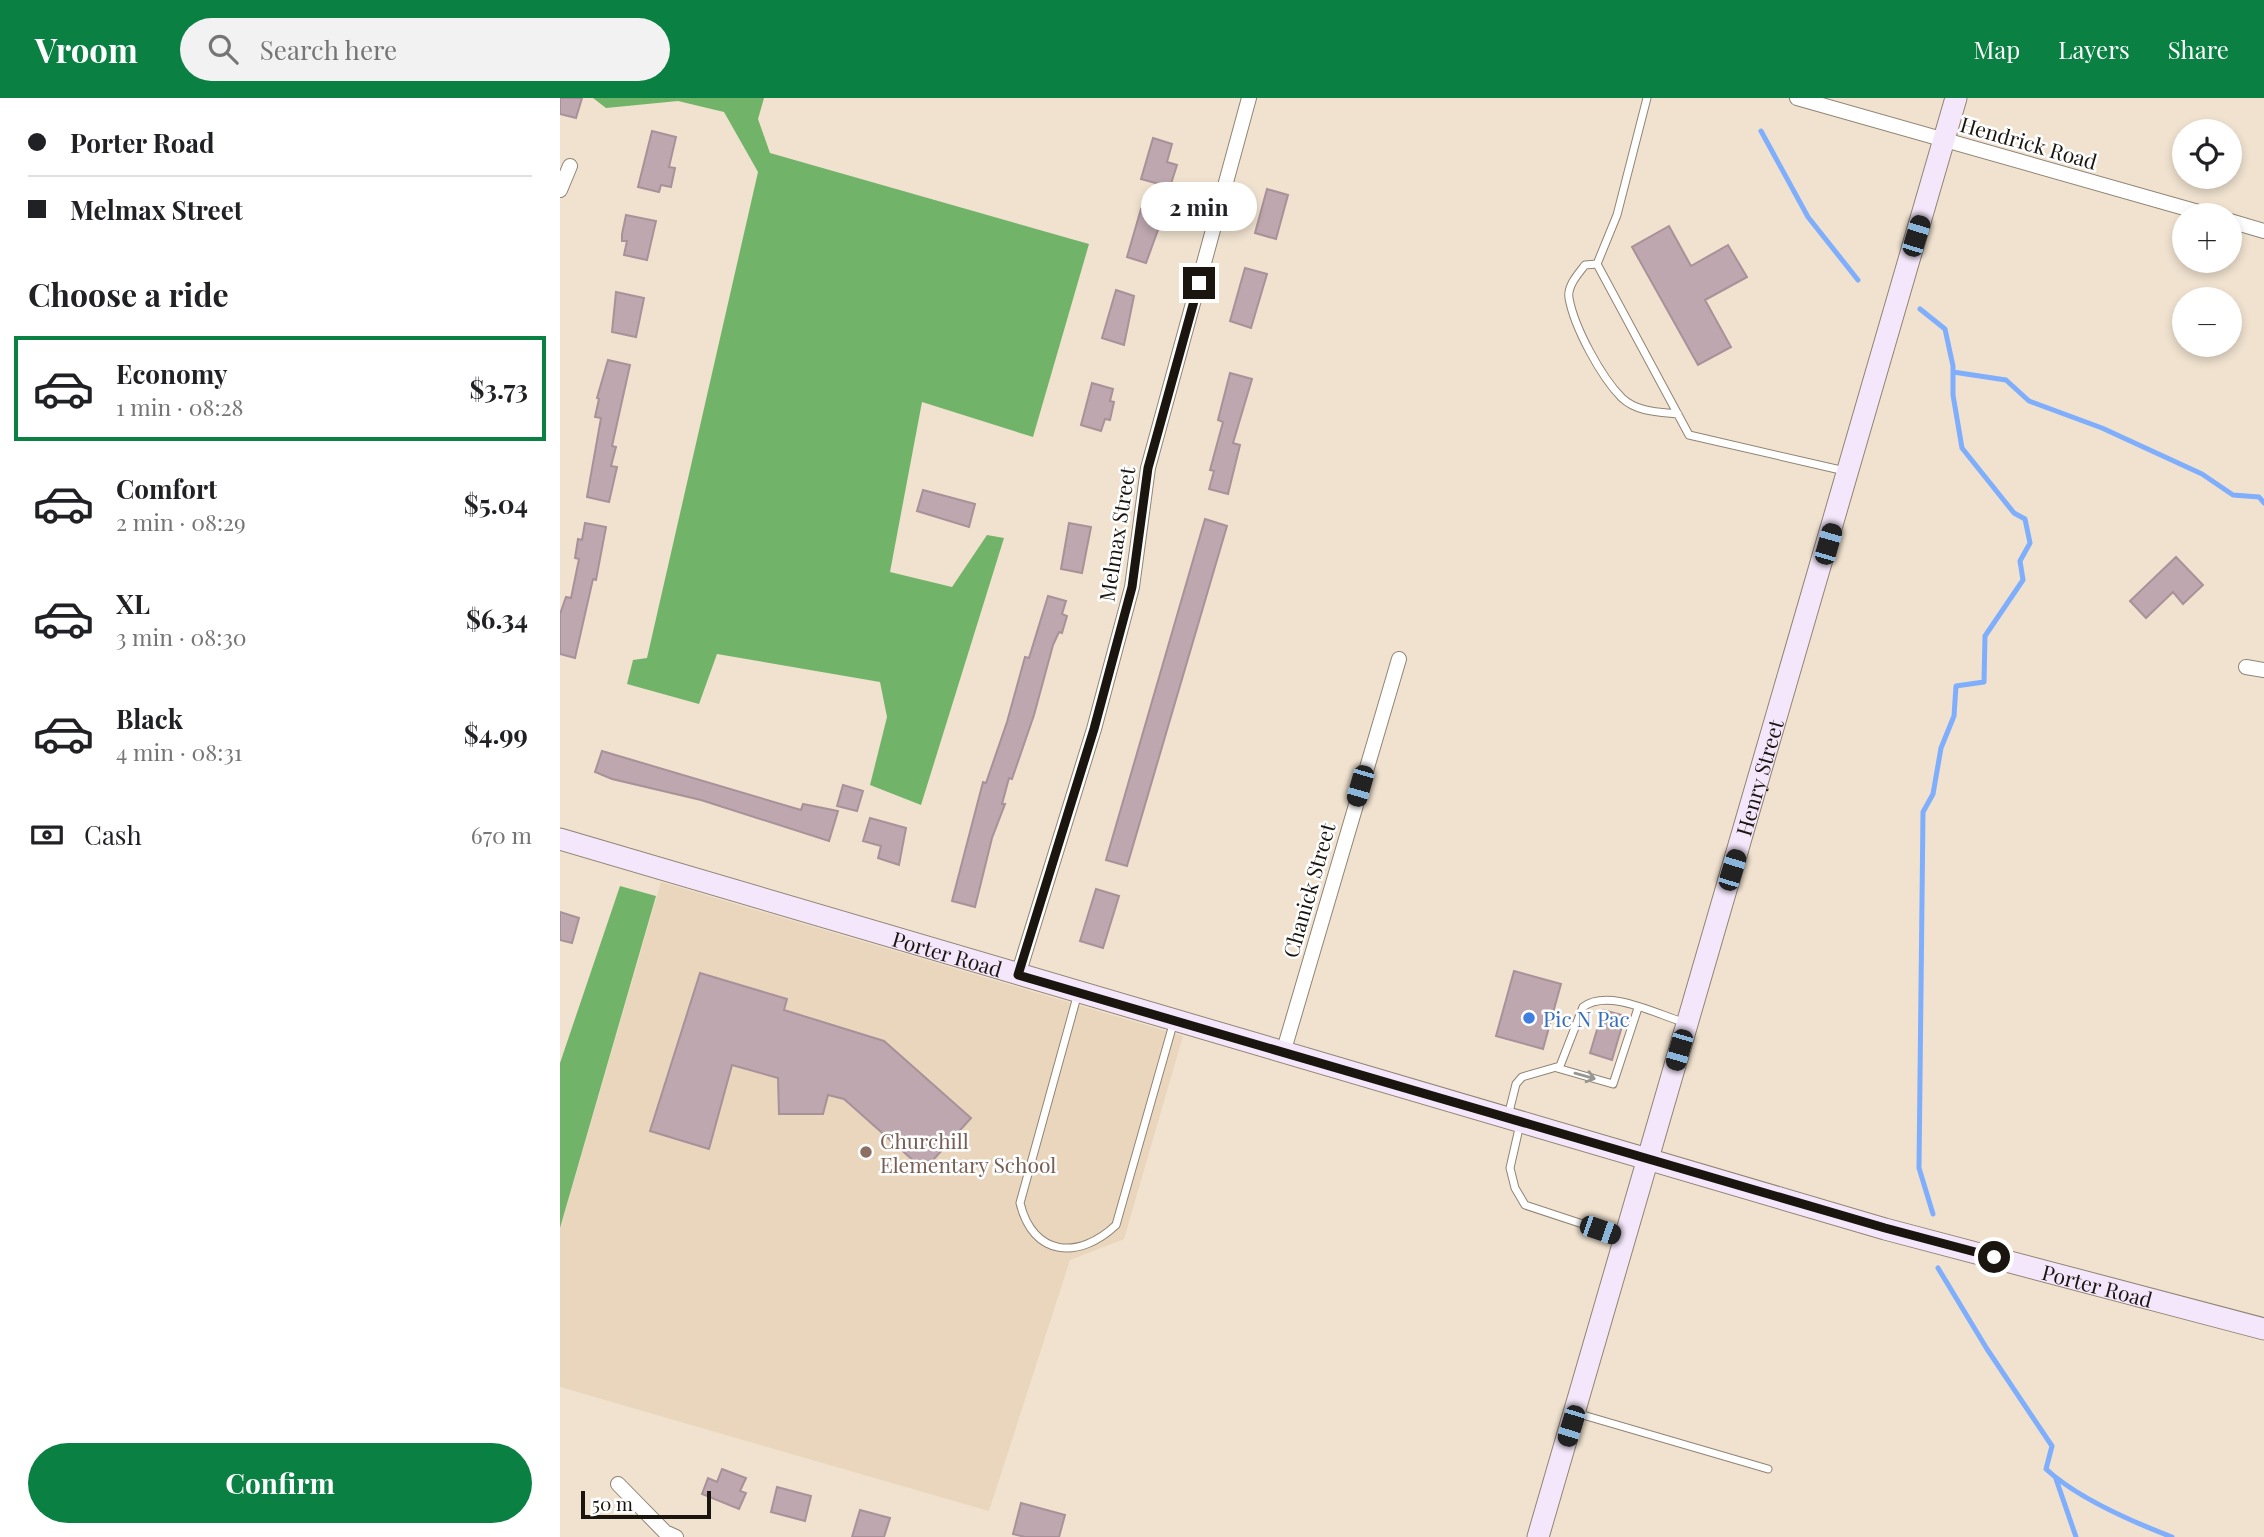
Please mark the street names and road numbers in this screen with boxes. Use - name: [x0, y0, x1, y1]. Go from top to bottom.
- street label: Hendrick Road: [1957, 109, 2101, 175]
- street label: Melmax Street: [1092, 464, 1141, 603]
- street label: Henry Street: [1728, 715, 1789, 839]
- street label: Chanick Street: [1275, 819, 1341, 961]
- street label: Porter Road: [889, 924, 1006, 982]
- street label: Porter Road: [2039, 1257, 2156, 1313]

